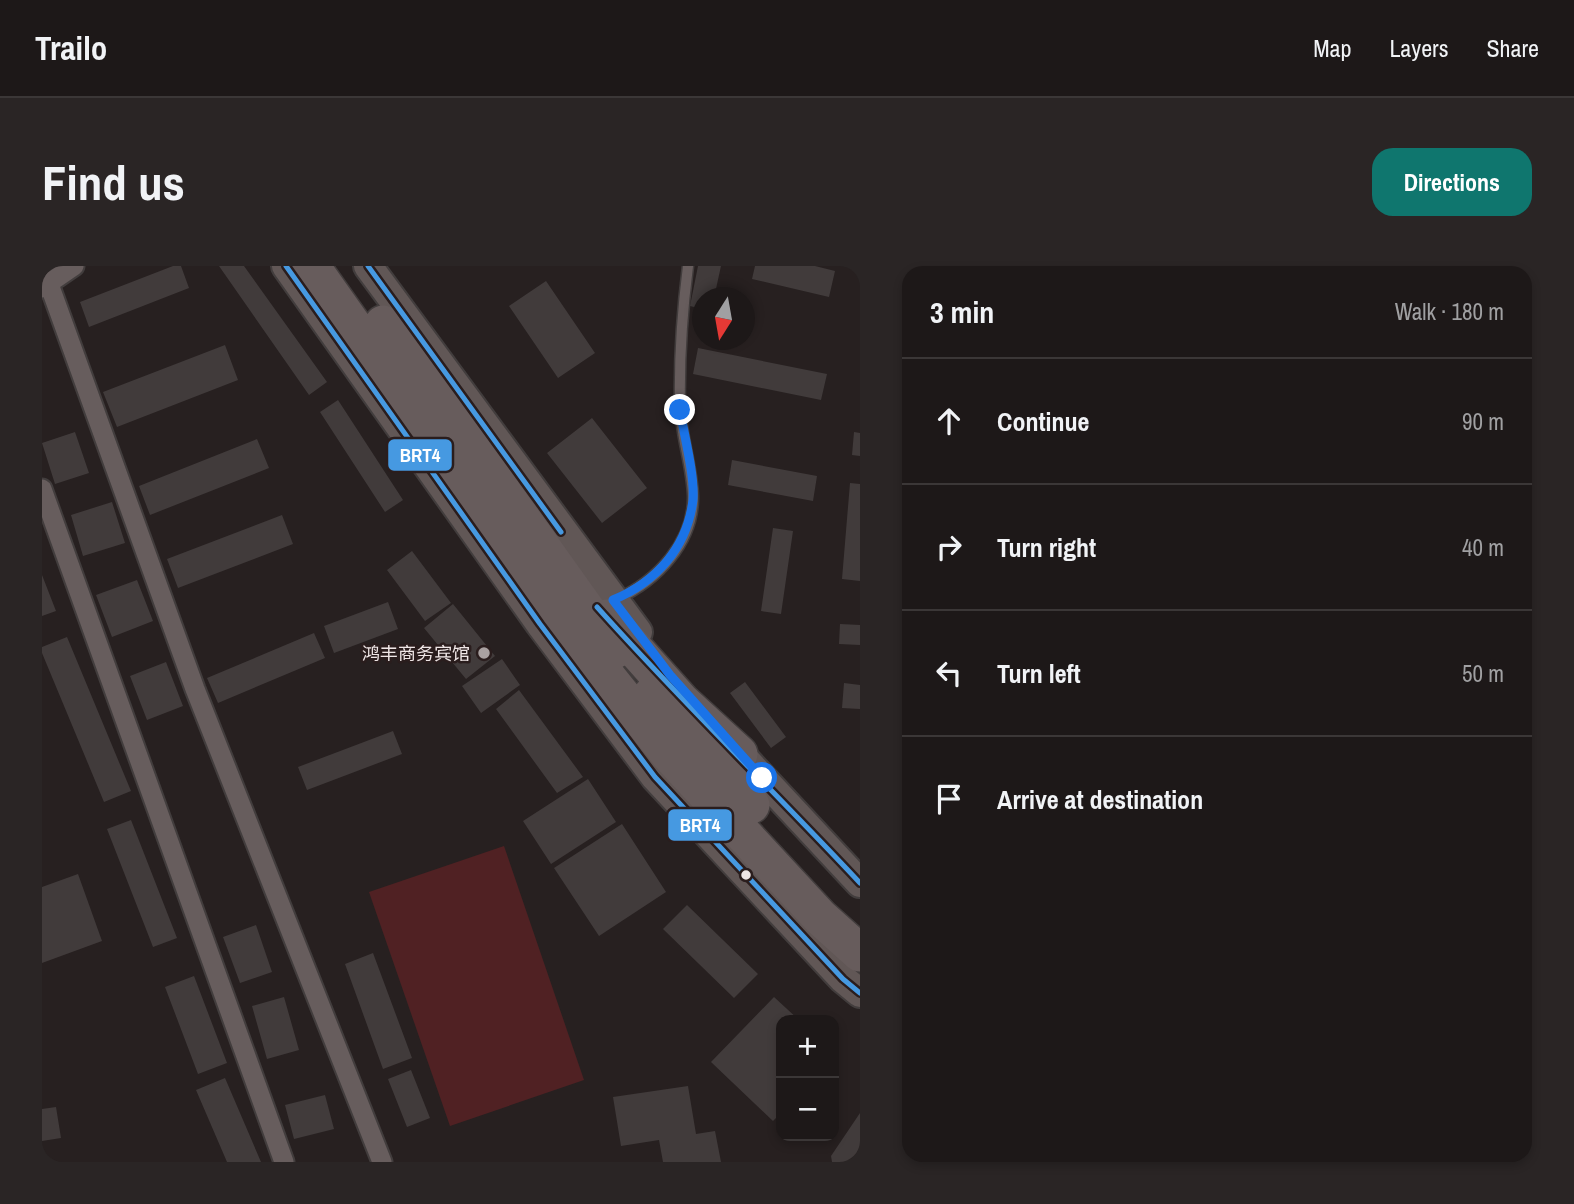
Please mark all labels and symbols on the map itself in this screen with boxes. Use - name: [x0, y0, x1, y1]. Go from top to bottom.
- north arrow: [692, 287, 755, 350]
- route end: [664, 394, 695, 425]
- line badge: BRT4: [387, 438, 453, 472]
- text: BRT4: [400, 442, 441, 468]
- place label: 鸿丰商务宾馆: [362, 641, 470, 666]
- marker: 鸿丰商务宾馆: [476, 645, 492, 661]
- route start: [746, 762, 777, 793]
- line badge: BRT4: [667, 808, 733, 842]
- text: BRT4: [680, 812, 721, 838]
- unlabelled marker: [739, 868, 753, 882]

